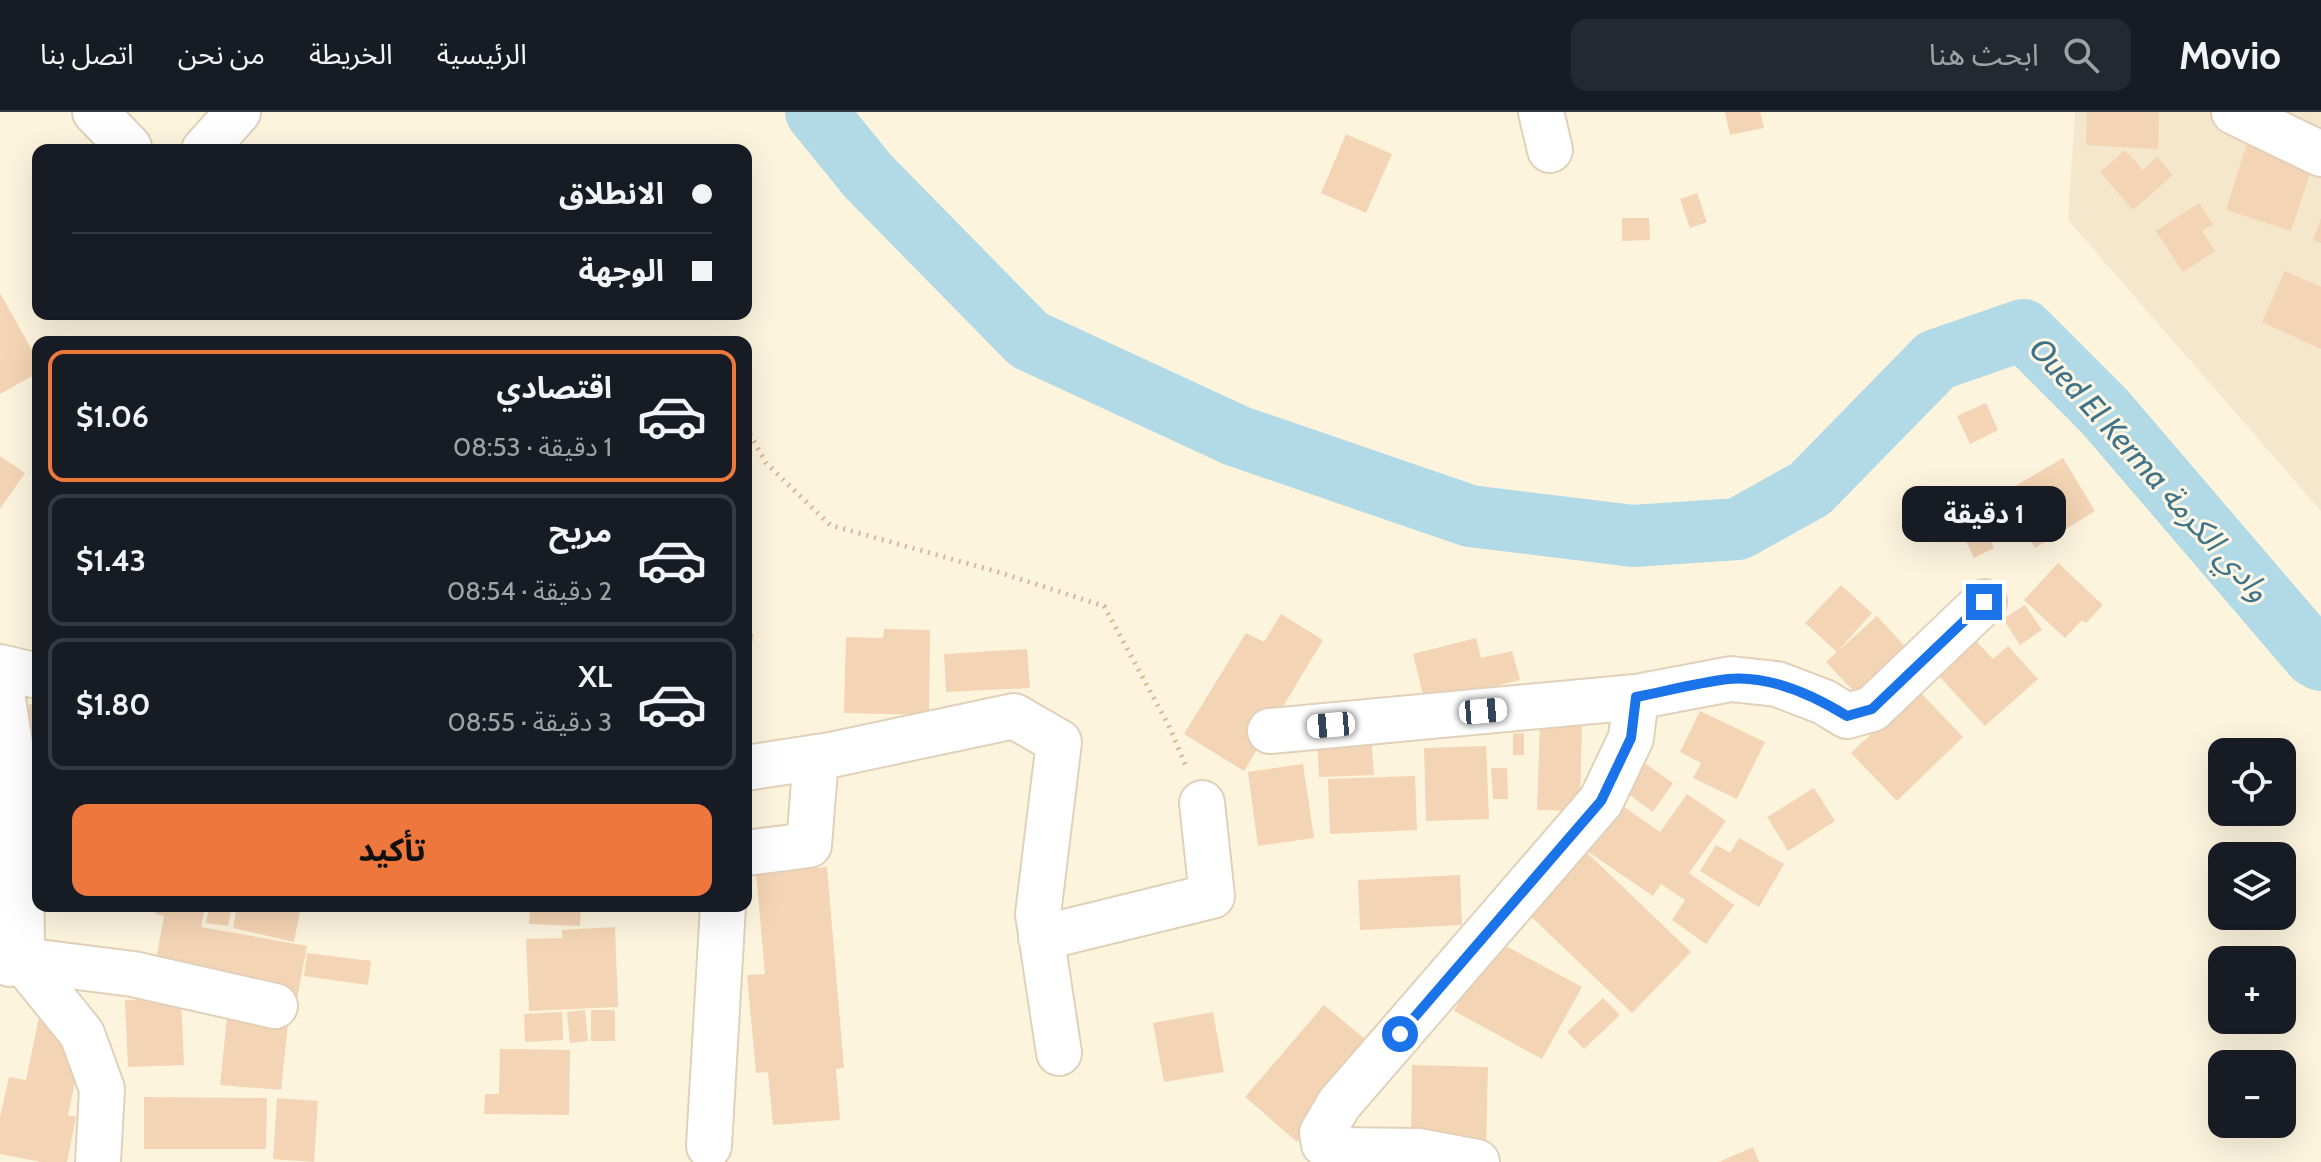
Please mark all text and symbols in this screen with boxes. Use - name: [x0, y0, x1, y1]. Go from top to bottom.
- search box: [1571, 19, 2131, 91]
- text: Movio: [2179, 32, 2281, 79]
- icon: search: [2059, 33, 2103, 77]
- text: ابحث هنا: [1929, 36, 2039, 73]
- text: اتصل بنا: [40, 37, 134, 71]
- text: من نحن: [178, 37, 265, 71]
- text: الخريطة: [309, 37, 393, 71]
- text: الرئيسية: [437, 37, 527, 71]
- text: الانطلاق: [559, 175, 664, 212]
- text: الوجهة: [579, 252, 664, 289]
- water label: Oued El Kerma وادي الكرمة: [2017, 329, 2279, 613]
- text: اقتصادي: [497, 369, 612, 406]
- icon: car: [636, 380, 708, 452]
- text: $1.06: [76, 398, 149, 435]
- text: 1 دقيقة · 08:53: [453, 431, 612, 463]
- callout: 1 دقيقة: [1902, 486, 2066, 542]
- text: 1 دقيقة: [1944, 498, 2024, 530]
- text: مريح: [549, 513, 612, 550]
- icon: car: [636, 524, 708, 596]
- text: $1.43: [76, 542, 146, 579]
- text: 2 دقيقة · 08:54: [447, 575, 612, 607]
- route end: [1966, 584, 2002, 620]
- text: XL: [578, 658, 612, 695]
- icon: car: [636, 668, 708, 740]
- text: $1.80: [76, 686, 150, 723]
- car: [1458, 697, 1508, 725]
- text: 3 دقيقة · 08:55: [448, 706, 612, 738]
- car: [1306, 711, 1356, 739]
- map controls: [2208, 738, 2296, 1138]
- button: locate: [2208, 738, 2296, 826]
- button: تأكيد: [72, 804, 712, 896]
- button: layers: [2208, 842, 2296, 930]
- button: +: [2208, 946, 2296, 1034]
- route start: [1382, 1016, 1418, 1052]
- button: −: [2208, 1050, 2296, 1138]

